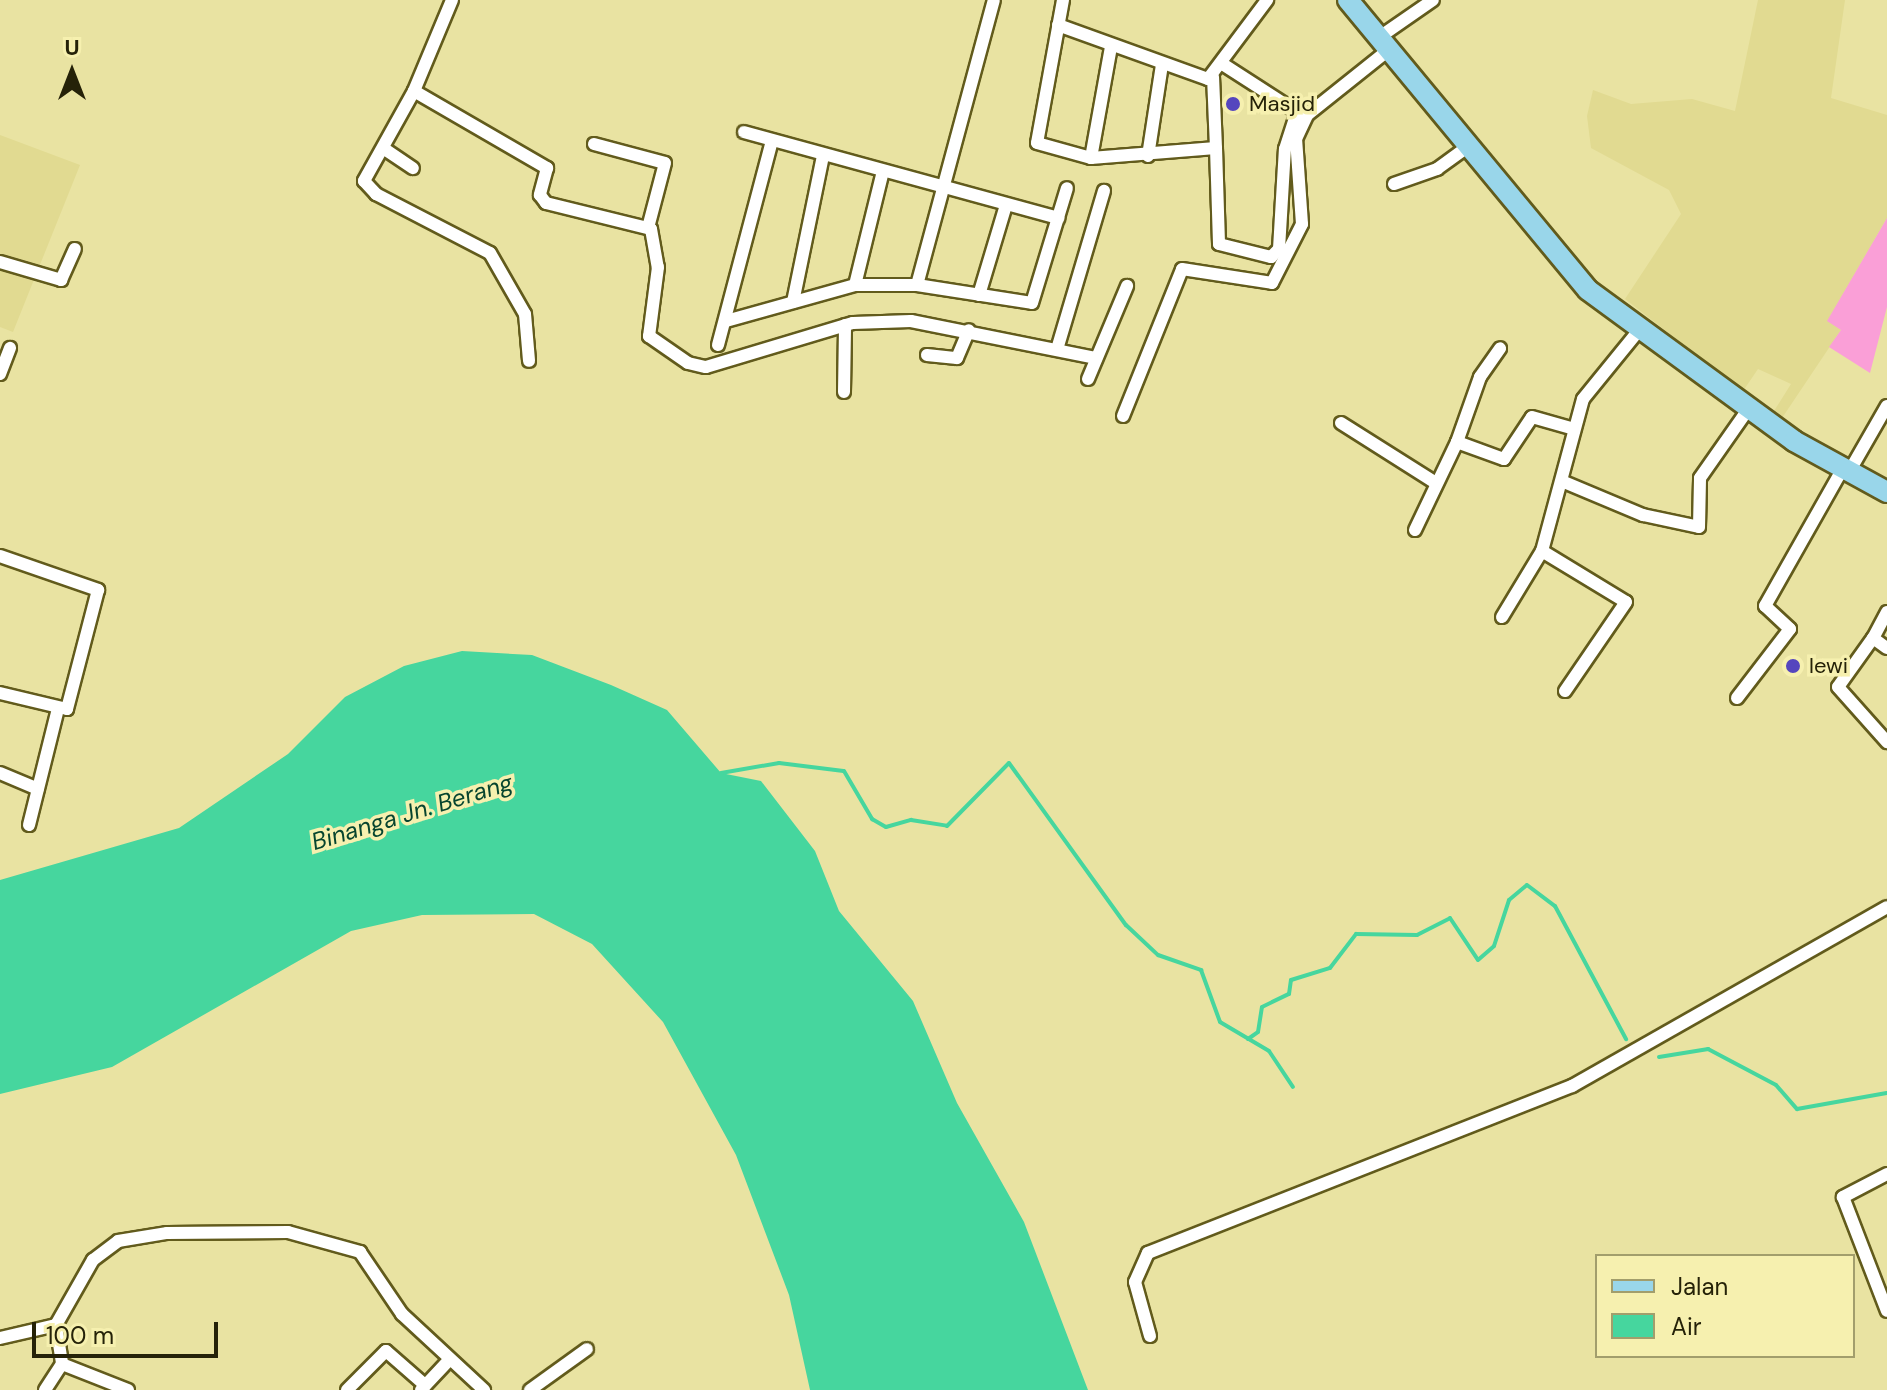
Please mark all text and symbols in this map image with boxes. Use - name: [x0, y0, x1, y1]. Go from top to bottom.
- north arrow: [32, 32, 112, 112]
- text: U: [64, 33, 80, 62]
- place label: Masjid: [1249, 91, 1315, 117]
- marker: Masjid: [1224, 95, 1242, 113]
- place label: lewi: [1809, 653, 1848, 679]
- marker: lewi: [1784, 657, 1802, 675]
- water label: Binanga Jn. Berang: [308, 768, 516, 856]
- legend: [1595, 1254, 1855, 1358]
- text: Jalan: [1671, 1271, 1728, 1302]
- scale bar: [36, 1306, 222, 1356]
- text: Air: [1671, 1311, 1702, 1342]
- text: 100 m: [46, 1320, 114, 1351]

